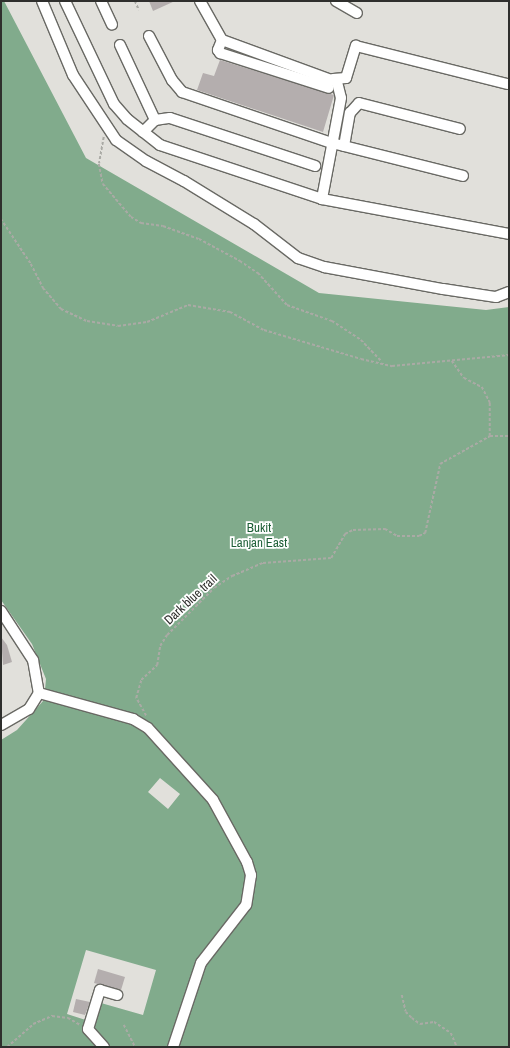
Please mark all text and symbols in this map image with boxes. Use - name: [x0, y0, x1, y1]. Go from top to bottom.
- park label: Bukit Lanjan East: [231, 521, 287, 552]
- street label: Dark blue trail: [161, 572, 221, 628]

